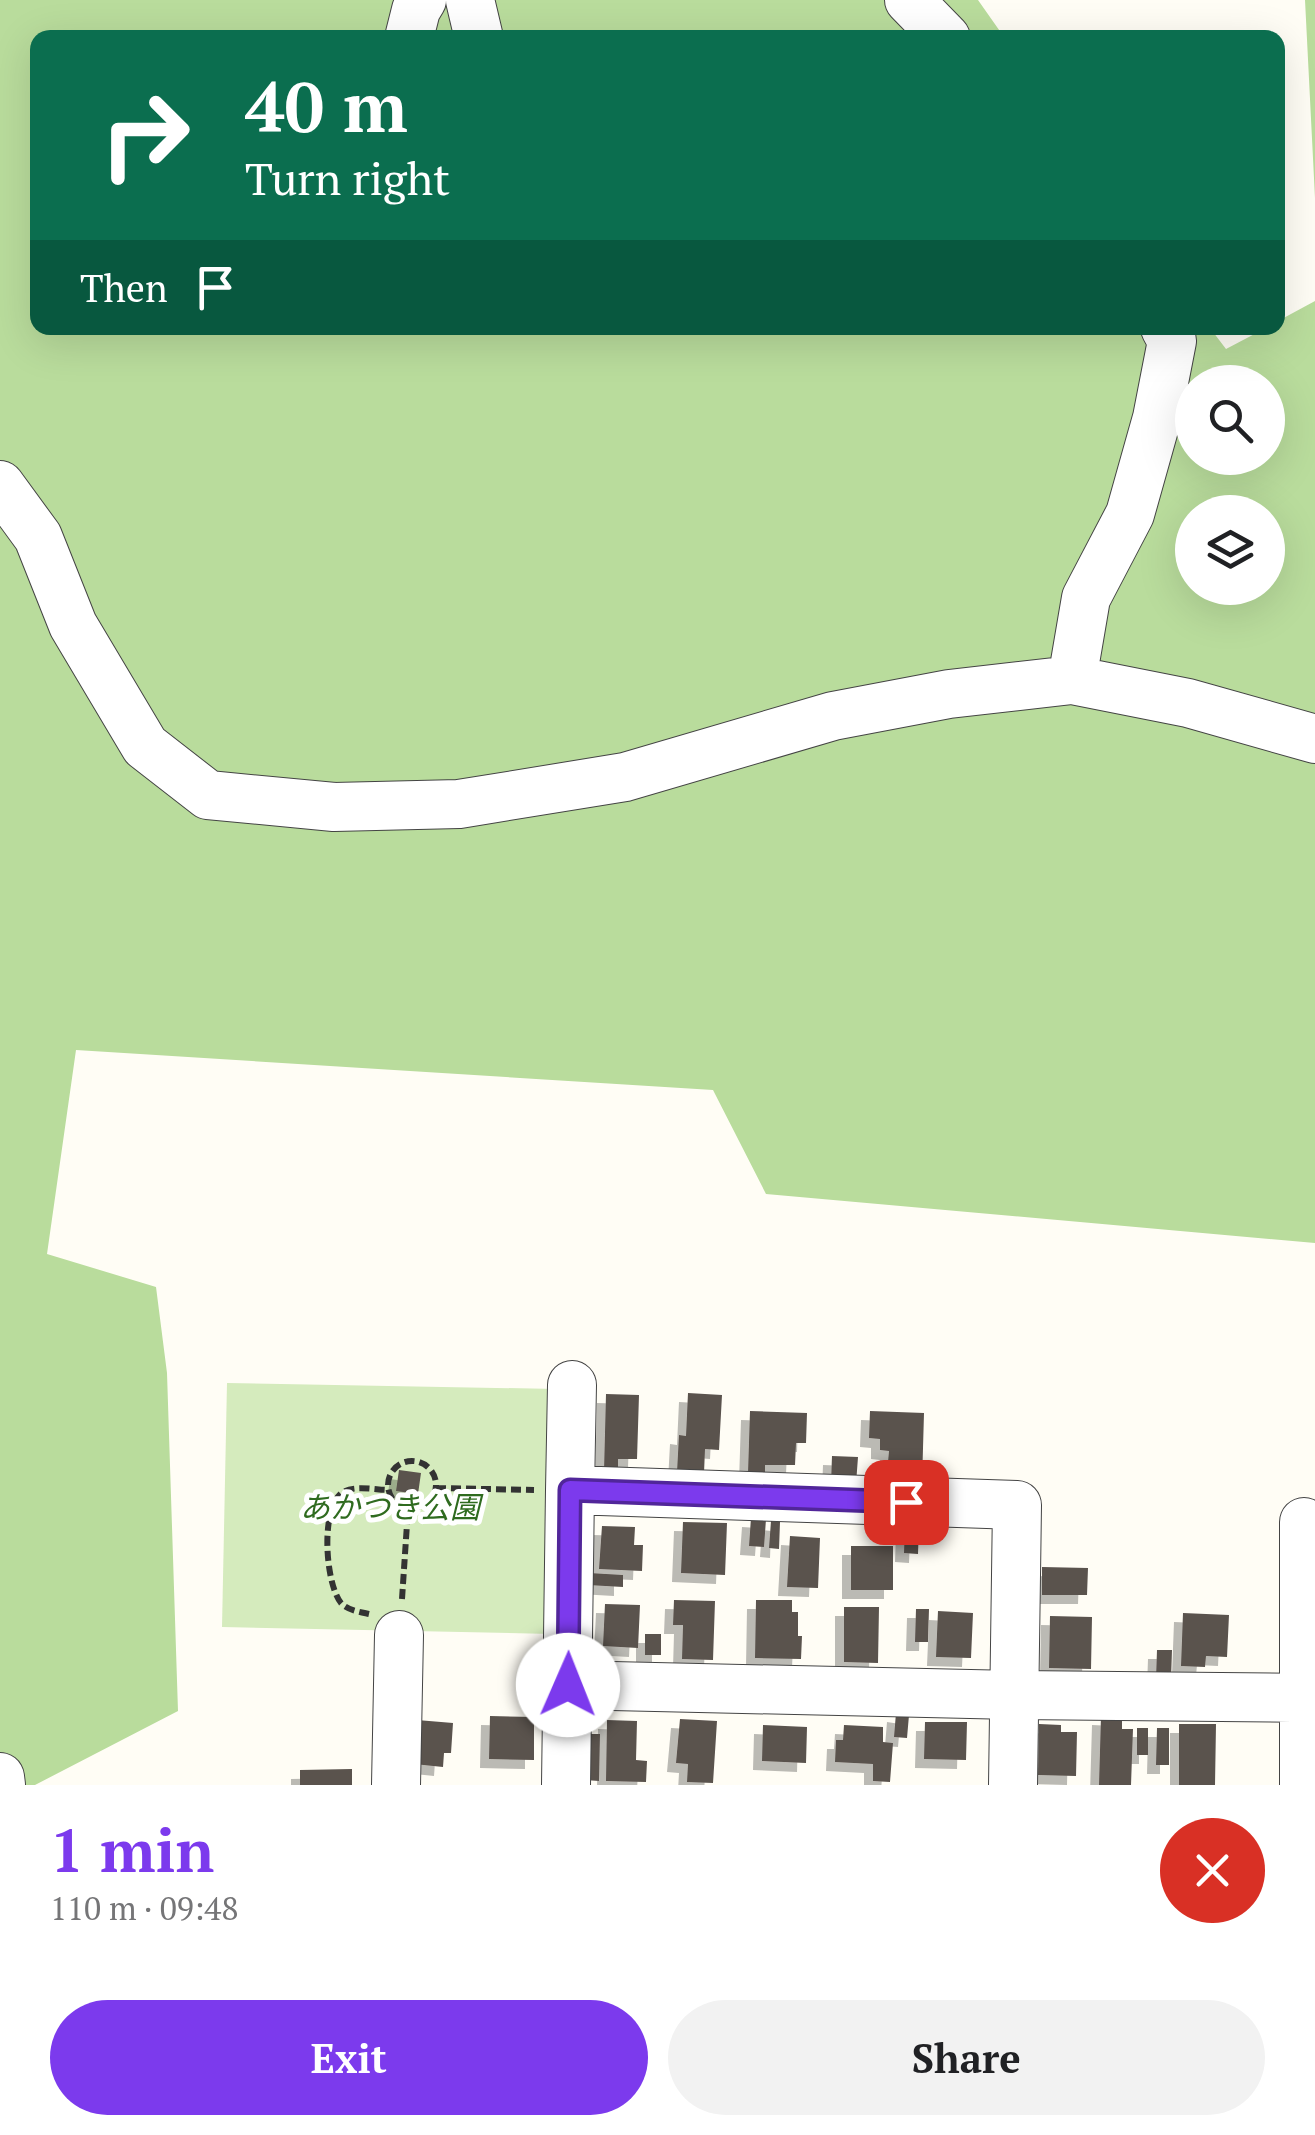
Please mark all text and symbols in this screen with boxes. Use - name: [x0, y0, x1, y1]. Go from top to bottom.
- text: 40 m: [245, 59, 408, 152]
- icon: right: [80, 70, 210, 200]
- text: Turn right: [245, 148, 450, 208]
- icon: arrive: [188, 260, 243, 315]
- text: Then: [80, 263, 168, 313]
- map controls: [1175, 365, 1285, 605]
- button: search: [1175, 365, 1285, 475]
- button: layers: [1175, 495, 1285, 605]
- pin: [864, 1460, 949, 1545]
- icon: arrive: [879, 1475, 934, 1530]
- park label: あかつき公園: [300, 1487, 484, 1527]
- position arrow: [516, 1633, 620, 1737]
- text: 1 min: [50, 1810, 214, 1889]
- button: close: [1160, 1818, 1265, 1923]
- text: 110 m · 09:48: [50, 1887, 238, 1929]
- button: Exit: [50, 2000, 648, 2115]
- button: Share: [668, 2000, 1265, 2115]

